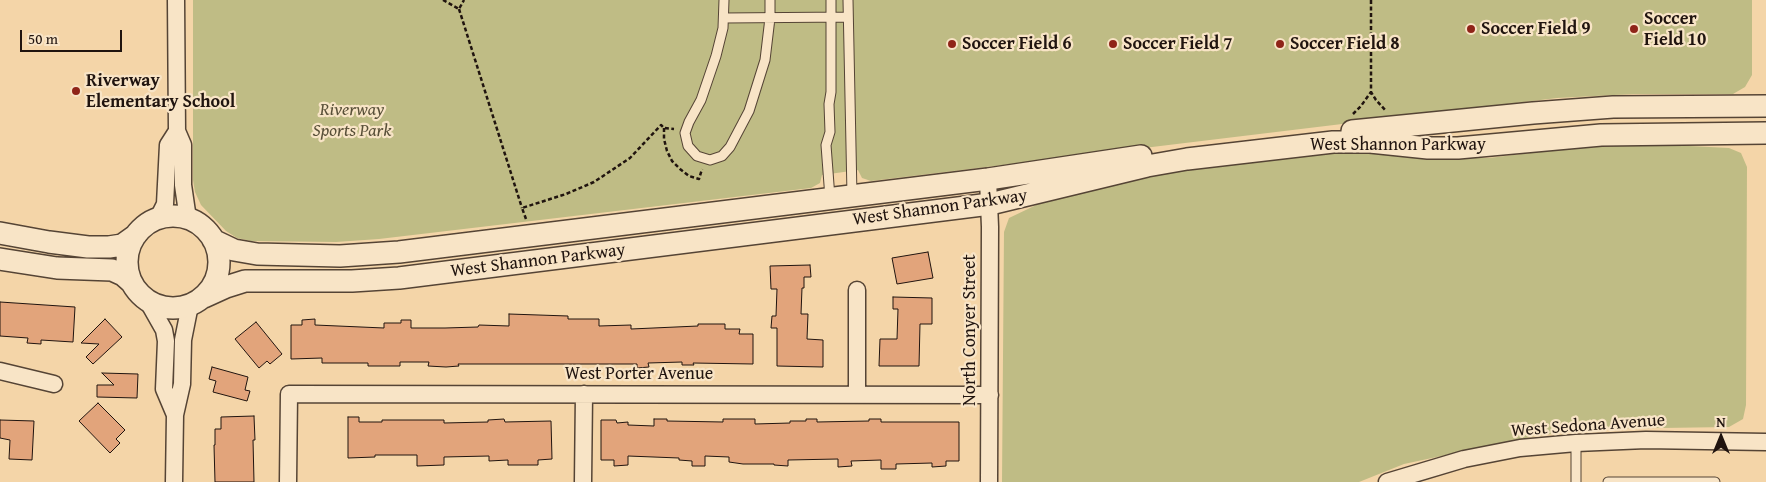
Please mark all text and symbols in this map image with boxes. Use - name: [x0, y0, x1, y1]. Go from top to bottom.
- place label: Soccer Field 10: [1644, 8, 1706, 50]
- place label: Soccer Field 9: [1481, 18, 1591, 40]
- scale bar: [22, 20, 125, 52]
- marker: Soccer Field 9: [1465, 23, 1477, 35]
- marker: Soccer Field 10: [1628, 23, 1640, 35]
- text: 50 m: [28, 28, 58, 49]
- place label: Soccer Field 6: [962, 33, 1072, 55]
- place label: Soccer Field 7: [1123, 33, 1233, 55]
- place label: Soccer Field 8: [1290, 33, 1400, 55]
- marker: Soccer Field 6: [946, 38, 958, 50]
- marker: Soccer Field 7: [1107, 38, 1119, 50]
- marker: Soccer Field 8: [1274, 38, 1286, 50]
- place label: Riverway Elementary School: [86, 70, 235, 112]
- marker: Riverway Elementary School: [70, 85, 82, 97]
- park label: Riverway Sports Park: [313, 99, 391, 142]
- street label: West Shannon Parkway: [1310, 134, 1486, 156]
- street label: West Shannon Parkway: [851, 185, 1029, 231]
- street label: West Shannon Parkway: [449, 240, 627, 282]
- street label: North Conyer Street: [959, 254, 981, 406]
- street label: West Porter Avenue: [565, 363, 713, 385]
- street label: West Sedona Avenue: [1510, 410, 1666, 442]
- north arrow: [1696, 412, 1746, 462]
- text: N: [1716, 412, 1726, 432]

